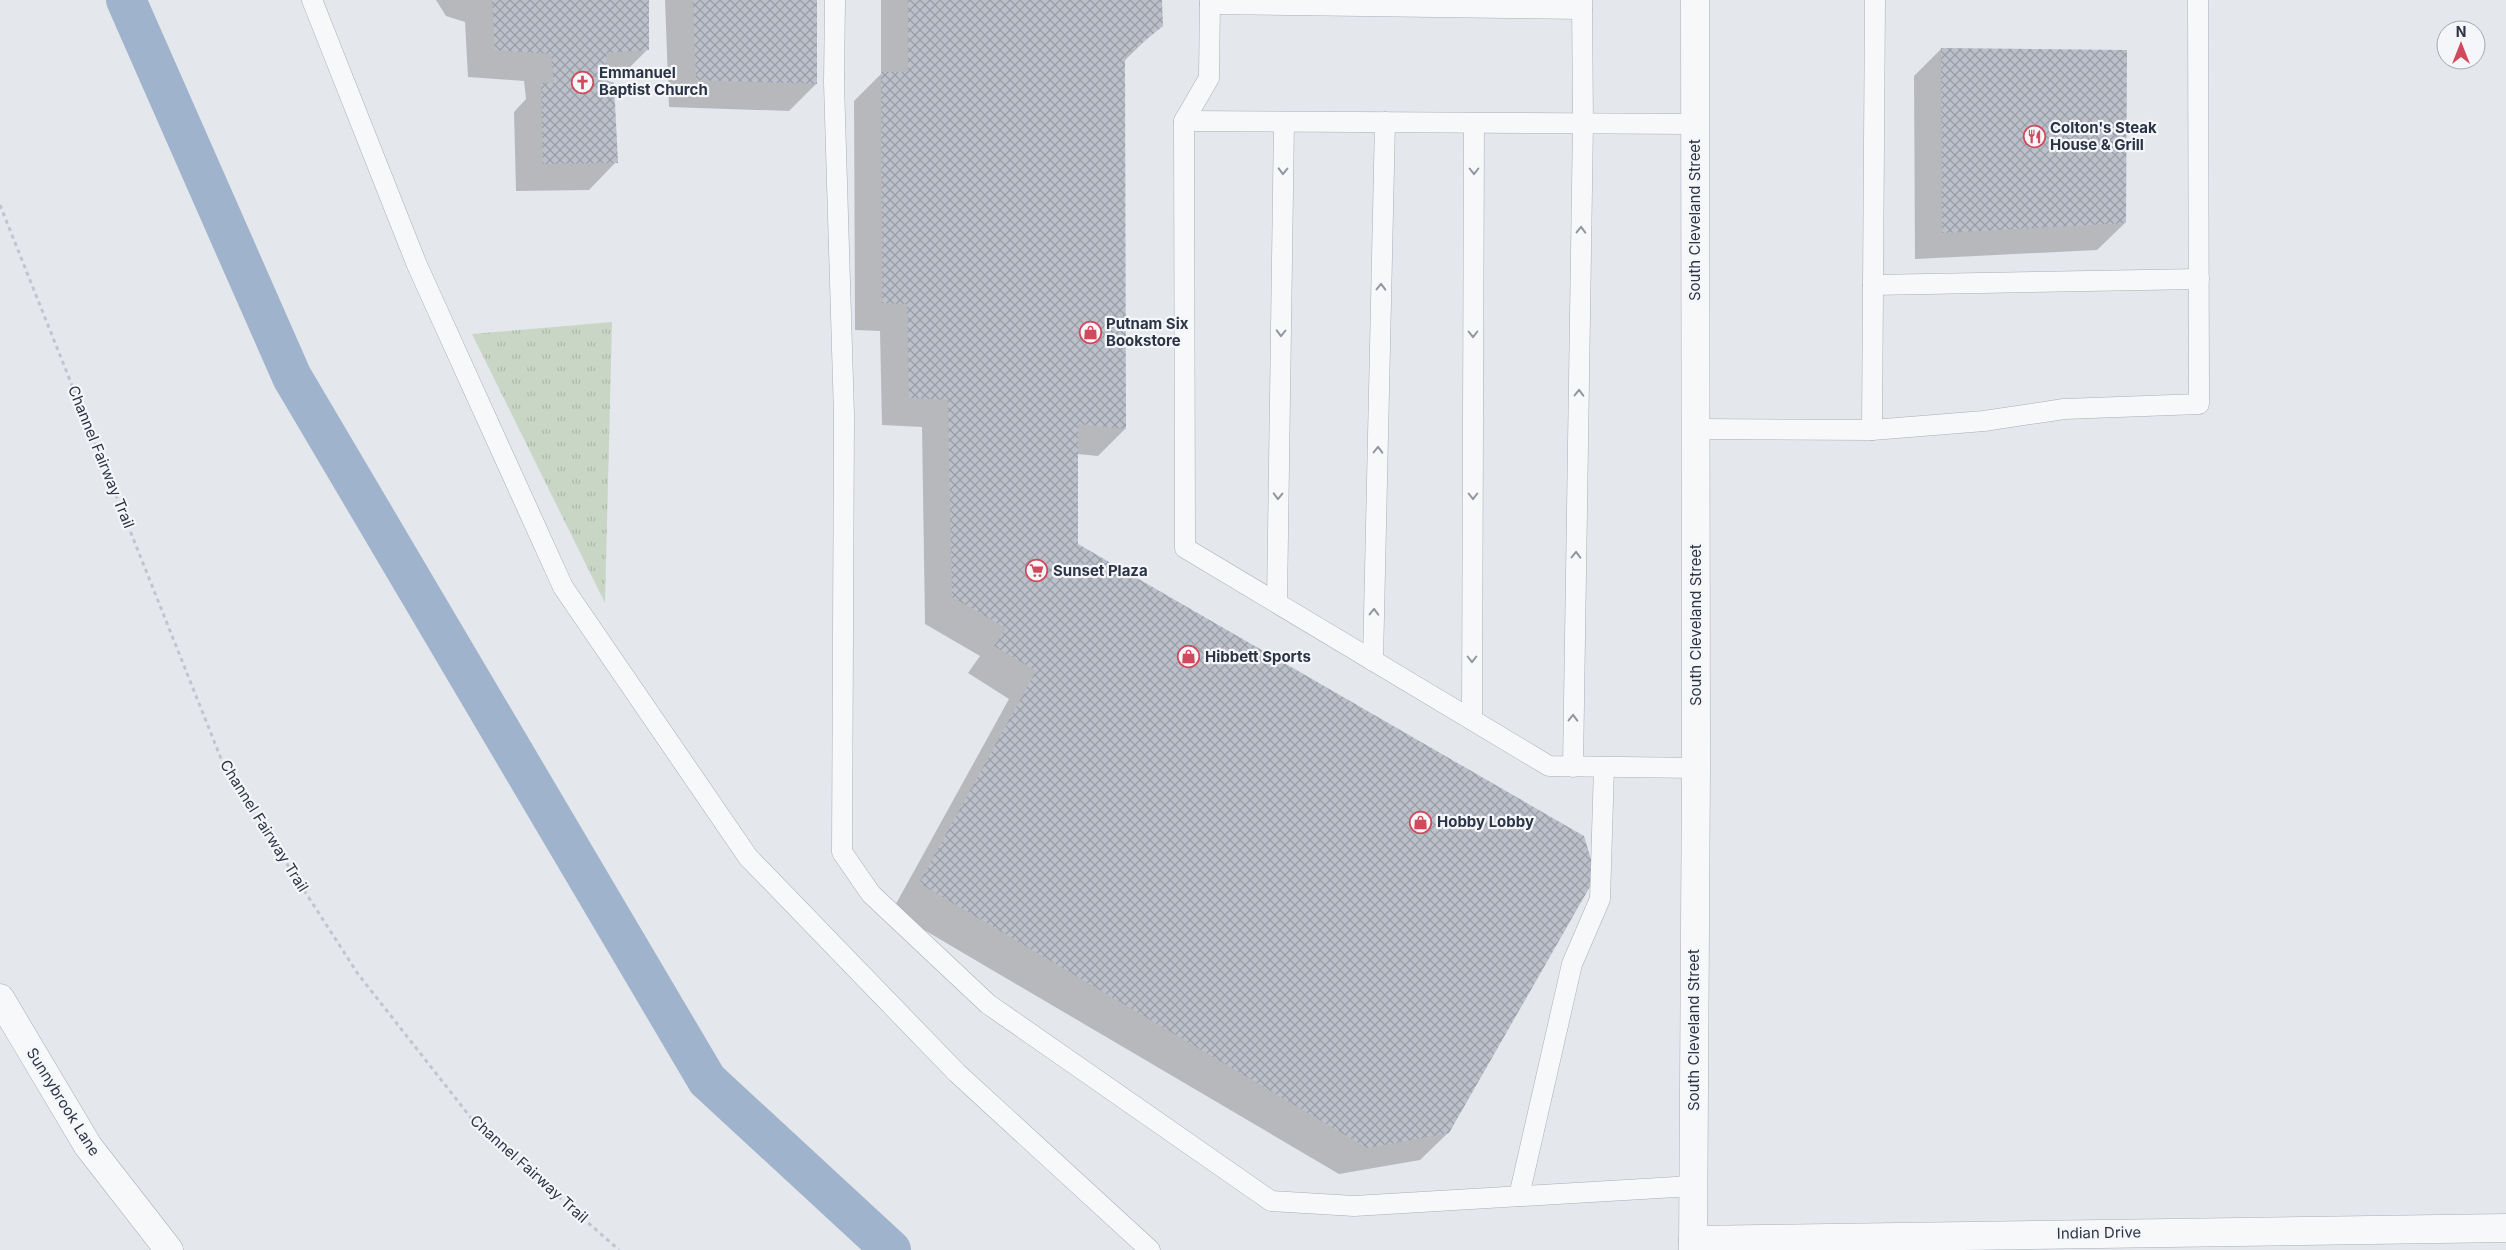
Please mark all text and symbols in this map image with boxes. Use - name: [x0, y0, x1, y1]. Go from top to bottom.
- north arrow: [2436, 20, 2486, 70]
- text: N: [2456, 23, 2466, 40]
- place label: Emmanuel Baptist Church: [599, 63, 708, 99]
- church icon: Emmanuel Baptist Church: [571, 70, 595, 94]
- place label: Colton's Steak House & Grill: [2050, 118, 2157, 154]
- restaurant icon: Colton's Steak House & Grill: [2022, 125, 2046, 149]
- street label: South Cleveland Street: [1685, 139, 1704, 301]
- one-way arrow: [1278, 167, 1288, 175]
- one-way arrow: [1469, 168, 1479, 176]
- one-way arrow: [1576, 226, 1586, 234]
- one-way arrow: [1376, 283, 1386, 291]
- place label: Putnam Six Bookstore: [1106, 314, 1189, 350]
- shop icon: Putnam Six Bookstore: [1078, 321, 1102, 345]
- one-way arrow: [1276, 330, 1286, 337]
- one-way arrow: [1468, 330, 1478, 338]
- street label: Channel Fairway Trail: [64, 383, 139, 531]
- one-way arrow: [1574, 389, 1584, 396]
- one-way arrow: [1372, 446, 1383, 454]
- one-way arrow: [1273, 492, 1283, 500]
- one-way arrow: [1468, 493, 1478, 501]
- street label: South Cleveland Street: [1686, 544, 1705, 706]
- one-way arrow: [1571, 551, 1581, 559]
- supermarket icon: Sunset Plaza: [1025, 559, 1049, 583]
- place label: Sunset Plaza: [1053, 561, 1148, 580]
- one-way arrow: [1369, 608, 1379, 616]
- shop icon: Hibbett Sports: [1177, 645, 1201, 669]
- place label: Hibbett Sports: [1205, 647, 1311, 666]
- one-way arrow: [1467, 656, 1477, 663]
- one-way arrow: [1568, 714, 1579, 722]
- street label: Channel Fairway Trail: [216, 756, 313, 895]
- shop icon: Hobby Lobby: [1409, 810, 1433, 834]
- place label: Hobby Lobby: [1437, 812, 1534, 831]
- street label: South Cleveland Street: [1684, 949, 1703, 1111]
- street label: Sunnybrook Lane: [23, 1044, 104, 1159]
- street label: Channel Fairway Trail: [466, 1111, 592, 1227]
- street label: Indian Drive: [2057, 1222, 2141, 1243]

